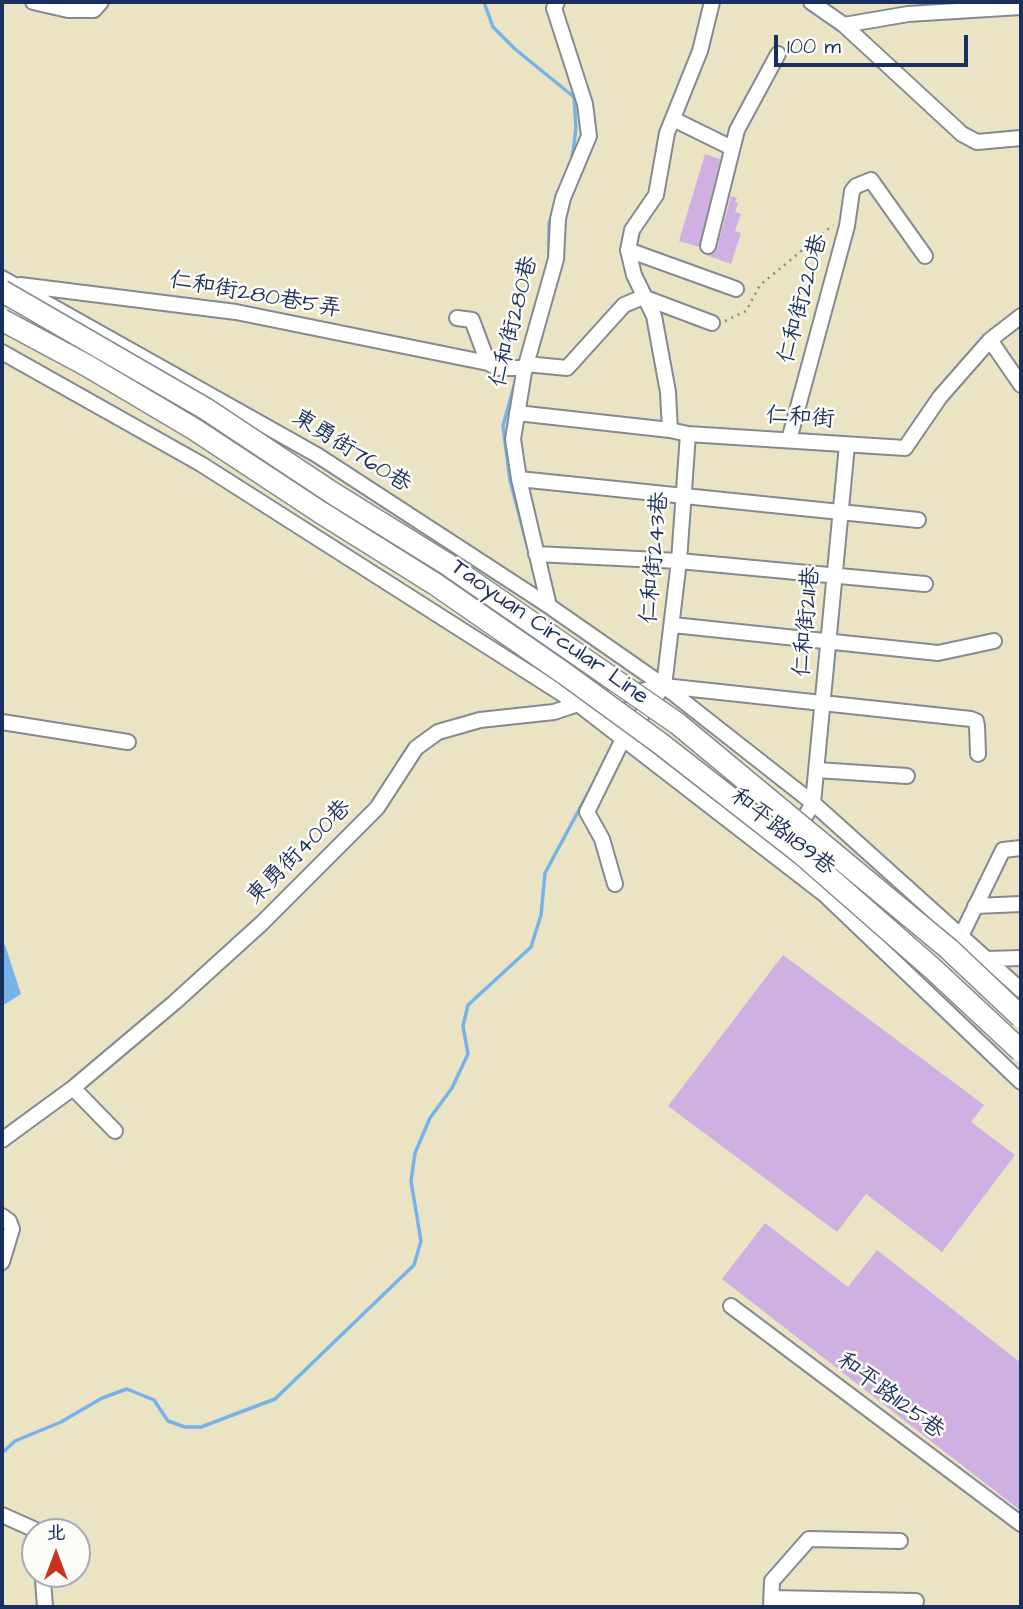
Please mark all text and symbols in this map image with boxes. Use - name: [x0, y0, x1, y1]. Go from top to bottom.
- scale bar: [778, 21, 972, 65]
- text: 100 m: [787, 32, 841, 61]
- street label: 仁和街220巷: [773, 231, 835, 367]
- street label: 仁和街280巷: [485, 253, 545, 391]
- street label: 仁和街280巷5弄: [167, 267, 343, 325]
- street label: 仁和街: [765, 403, 835, 435]
- street label: 東勇街760巷: [286, 405, 416, 499]
- street label: 仁和街243巷: [636, 491, 676, 625]
- street label: Taoyuan Circular Line: [445, 554, 653, 712]
- street label: 仁和街211巷: [789, 565, 827, 679]
- street label: 和平路1189巷: [724, 783, 840, 883]
- street label: 東勇街400巷: [242, 795, 358, 911]
- street label: 和平路1125巷: [831, 1348, 949, 1446]
- north arrow: [21, 1518, 91, 1588]
- text: 北: [46, 1520, 66, 1547]

